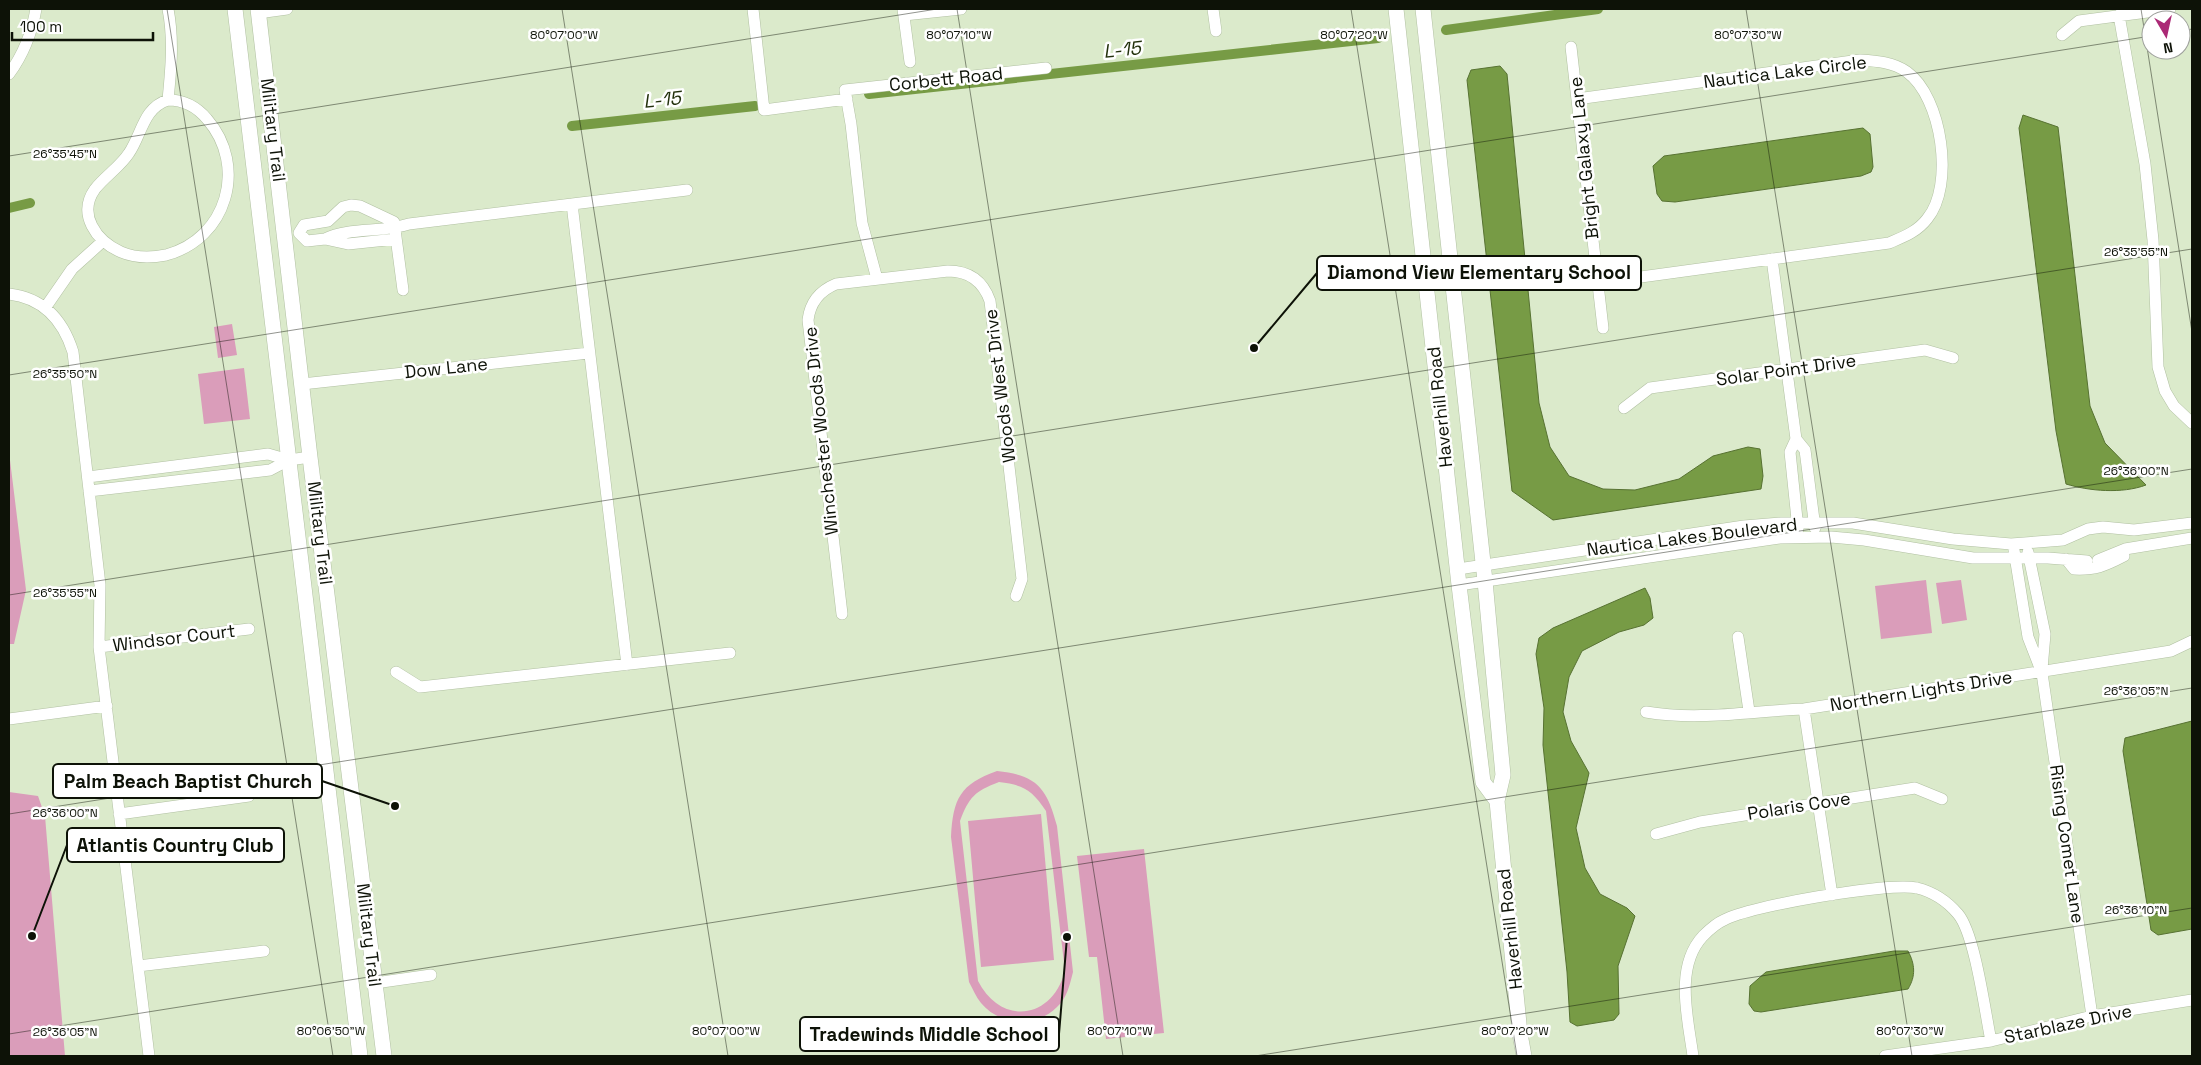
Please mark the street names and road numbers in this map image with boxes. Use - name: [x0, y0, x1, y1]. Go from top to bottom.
- street label: Nautica Lake Circle: [1702, 50, 1868, 93]
- street label: Corbett Road: [888, 61, 1004, 96]
- street label: Bright Galaxy Lane: [1564, 76, 1603, 241]
- street label: Military Trail: [256, 77, 291, 183]
- street label: Woods West Drive: [979, 308, 1020, 464]
- street label: Winchester Woods Drive: [798, 326, 843, 536]
- street label: Haverhill Road: [1422, 345, 1457, 469]
- street label: Solar Point Drive: [1714, 348, 1857, 391]
- street label: Dow Lane: [403, 352, 489, 383]
- street label: Military Trail: [303, 480, 338, 586]
- street label: Nautica Lakes Boulevard: [1585, 512, 1799, 561]
- street label: Windsor Court: [111, 619, 237, 656]
- street label: Northern Lights Drive: [1828, 665, 2014, 716]
- street label: Rising Comet Lane: [2045, 763, 2090, 925]
- street label: Polaris Cove: [1746, 786, 1852, 825]
- street label: Haverhill Road: [1492, 867, 1527, 991]
- street label: Military Trail: [352, 882, 387, 988]
- street label: Starblaze Drive: [2002, 999, 2134, 1048]

